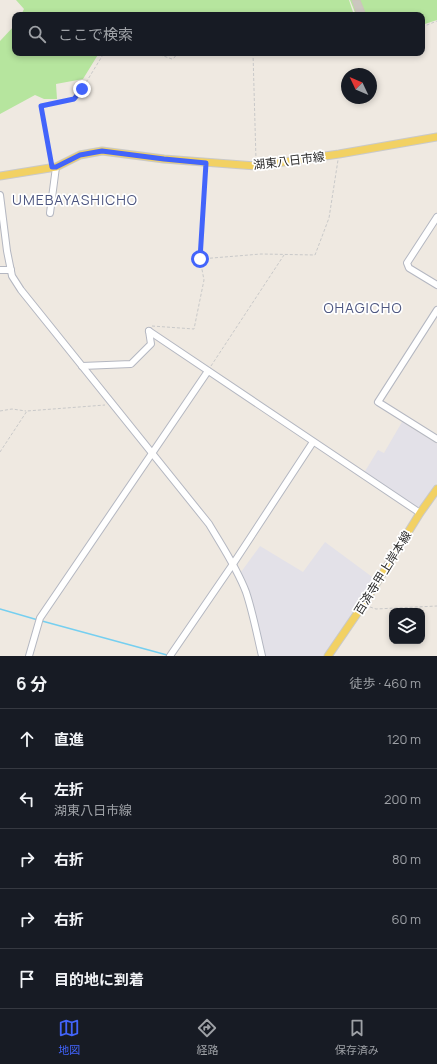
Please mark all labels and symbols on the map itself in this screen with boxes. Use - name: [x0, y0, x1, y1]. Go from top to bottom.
- north arrow: [341, 68, 377, 104]
- route end: [73, 80, 91, 98]
- street label: 湖東八日市線: [252, 148, 326, 173]
- district label: UMEBAYASHICHO: [12, 190, 138, 209]
- route start: [191, 250, 209, 268]
- district label: OHAGICHO: [323, 298, 403, 317]
- street label: 百済寺甲上岸本線: [350, 528, 415, 618]

